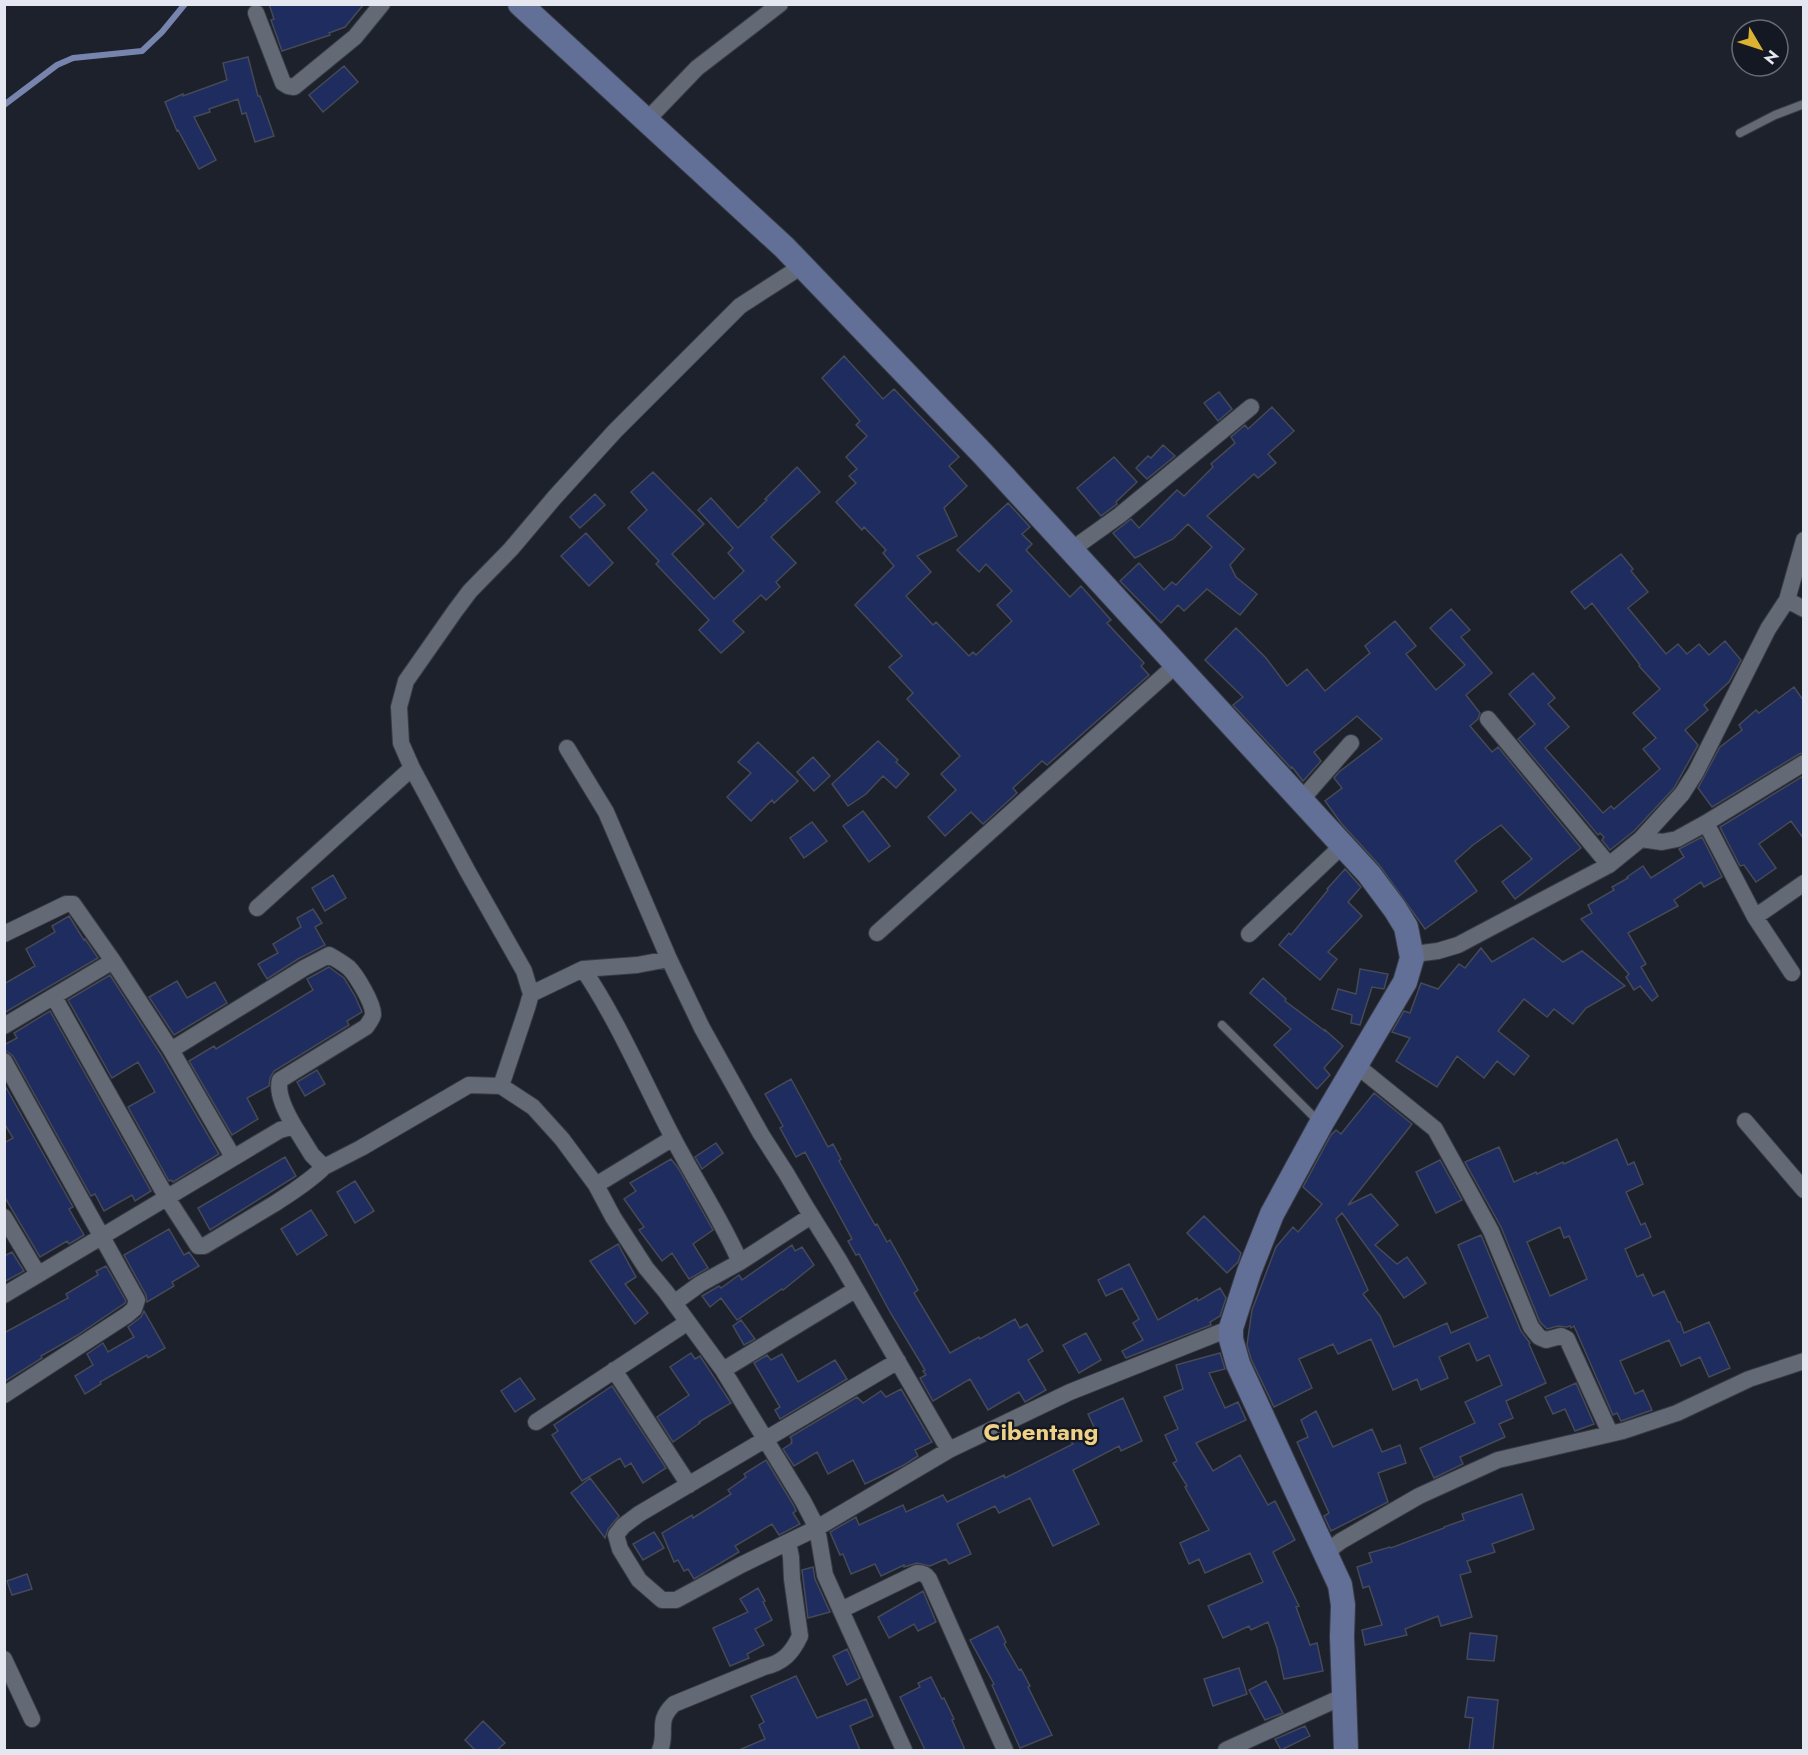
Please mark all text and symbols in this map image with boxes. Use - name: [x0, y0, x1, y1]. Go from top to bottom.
- north arrow: [1730, 18, 1790, 78]
- text: N: [1758, 45, 1784, 69]
- district label: Cibentang: [984, 1414, 1098, 1449]

